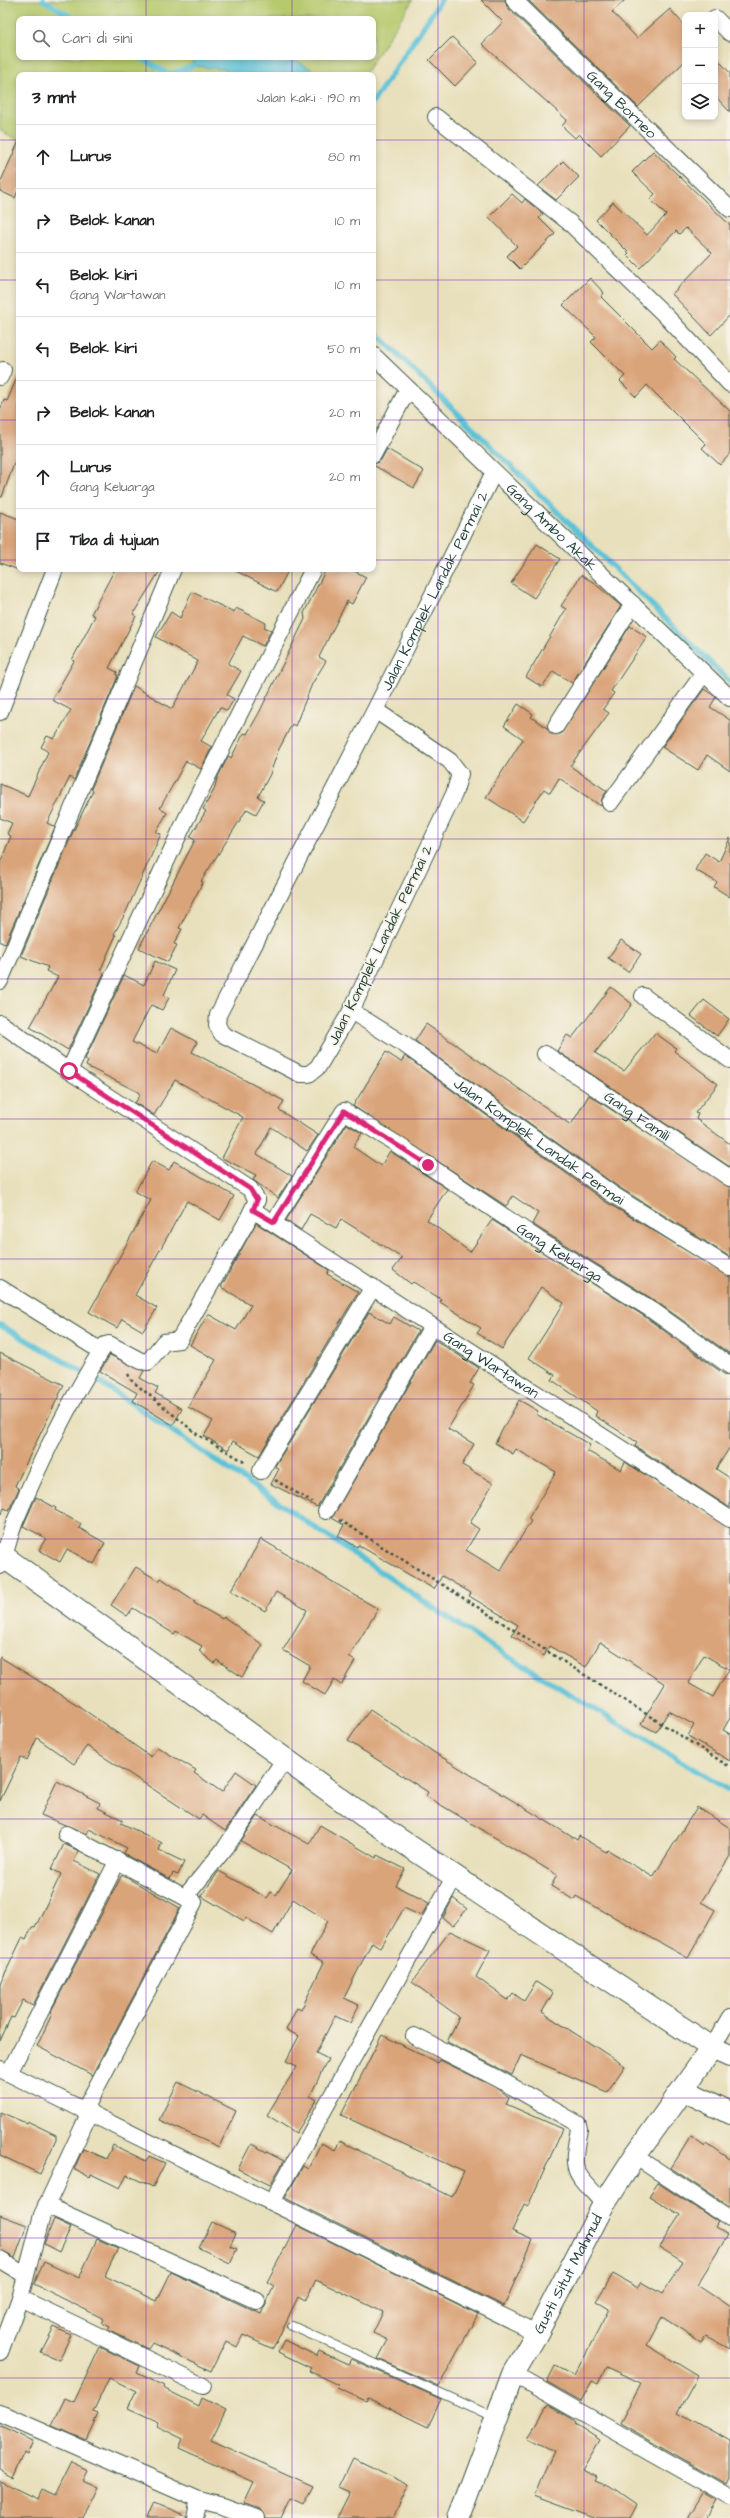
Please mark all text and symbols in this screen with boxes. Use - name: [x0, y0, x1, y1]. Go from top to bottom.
- map controls: [682, 12, 718, 120]
- button: +: [682, 12, 718, 48]
- search box: [16, 16, 376, 60]
- icon: search: [30, 27, 52, 49]
- text: Cari di sini: [62, 28, 132, 49]
- button: −: [682, 48, 718, 84]
- street label: Gang Borneo: [582, 66, 662, 144]
- button: layers: [682, 84, 718, 120]
- text: 3 mnt: [32, 86, 76, 110]
- text: Jalan kaki · 190 m: [257, 89, 360, 107]
- icon: ahead: [32, 146, 54, 168]
- text: Lurus: [70, 146, 111, 167]
- text: 80 m: [328, 148, 360, 166]
- icon: right: [32, 210, 54, 232]
- text: Belok kanan: [70, 210, 154, 231]
- text: 10 m: [335, 212, 360, 230]
- text: Belok kiri: [70, 265, 137, 286]
- icon: left: [32, 274, 54, 296]
- text: 10 m: [335, 276, 360, 294]
- text: Gang Wartawan: [70, 286, 166, 304]
- icon: left: [32, 338, 54, 360]
- text: Belok kiri: [70, 338, 137, 359]
- text: 50 m: [327, 340, 360, 358]
- icon: right: [32, 402, 54, 424]
- text: Belok kanan: [70, 402, 154, 423]
- text: 20 m: [329, 404, 360, 422]
- text: Lurus: [70, 457, 111, 478]
- icon: ahead: [32, 466, 54, 488]
- text: 20 m: [329, 468, 360, 486]
- text: Gang Keluarga: [70, 478, 155, 496]
- street label: Gang Ambo Akak: [501, 478, 602, 576]
- street label: Jalan Komplek Landak Permai 2: [376, 487, 494, 694]
- icon: arrive: [32, 530, 54, 552]
- text: Tiba di tujuan: [70, 530, 159, 551]
- street label: Jalan Komplek Landak Permai 2: [323, 841, 438, 1049]
- route start: [60, 1062, 78, 1080]
- street label: Jalan Komplek Landak Permai: [449, 1073, 629, 1211]
- street label: Gang Famili: [600, 1086, 675, 1146]
- route end: [419, 1156, 437, 1174]
- street label: Gang Keluarga: [512, 1218, 607, 1288]
- street label: Gang Wartawan: [439, 1326, 544, 1404]
- street label: Gusti Situt Mahmud: [528, 2210, 608, 2338]

